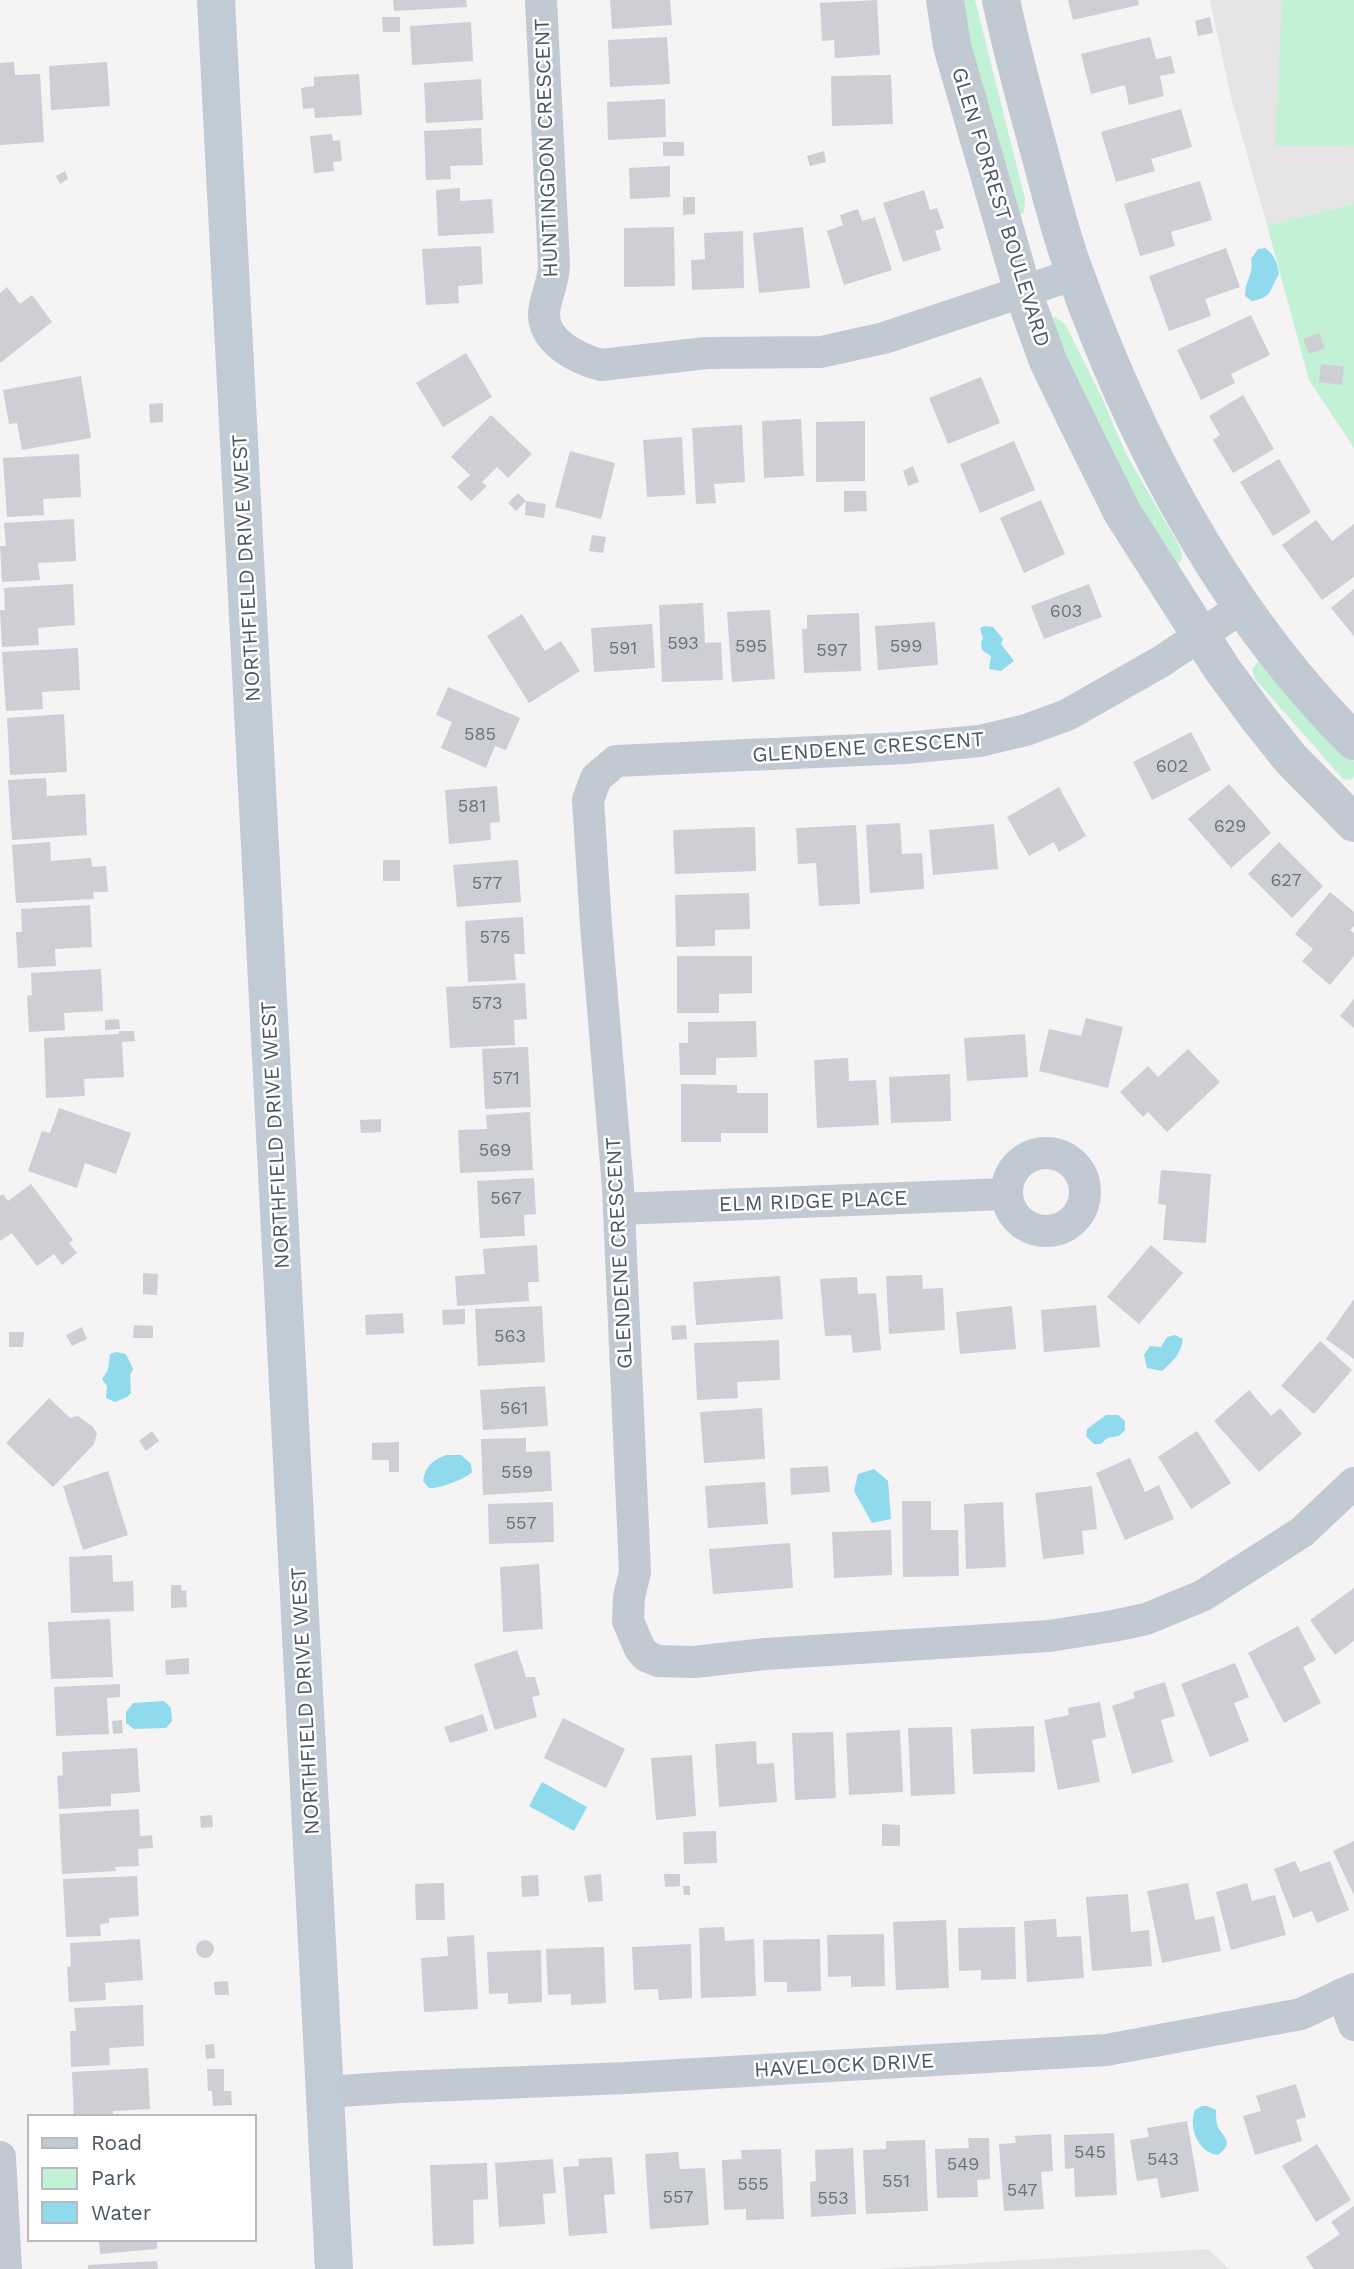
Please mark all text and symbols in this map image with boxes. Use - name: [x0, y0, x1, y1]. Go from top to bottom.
- street label: HUNTINGDON CRESCENT: [528, 17, 563, 278]
- street label: GLEN FORREST BOULEVARD: [947, 64, 1056, 350]
- street label: NORTHFIELD DRIVE WEST: [226, 433, 265, 703]
- house number: 603: [1050, 600, 1082, 621]
- house number: 593: [667, 632, 699, 653]
- house number: 595: [735, 635, 767, 656]
- house number: 599: [890, 635, 922, 656]
- house number: 591: [609, 637, 637, 658]
- house number: 597: [816, 639, 848, 660]
- house number: 585: [464, 723, 496, 744]
- street label: GLENDENE CRESCENT: [751, 726, 985, 767]
- house number: 602: [1156, 755, 1188, 776]
- house number: 581: [458, 795, 486, 816]
- house number: 629: [1214, 815, 1246, 836]
- house number: 627: [1270, 869, 1302, 890]
- house number: 577: [472, 872, 502, 893]
- house number: 575: [479, 926, 511, 947]
- house number: 573: [471, 992, 503, 1013]
- street label: NORTHFIELD DRIVE WEST: [255, 1000, 294, 1270]
- house number: 571: [492, 1067, 520, 1088]
- street label: GLENDENE CRESCENT: [600, 1136, 637, 1370]
- house number: 569: [479, 1139, 511, 1160]
- street label: ELM RIDGE PLACE: [718, 1185, 908, 1216]
- house number: 567: [490, 1187, 522, 1208]
- house number: 563: [494, 1325, 526, 1346]
- house number: 561: [500, 1397, 528, 1418]
- house number: 559: [501, 1461, 533, 1482]
- house number: 557: [505, 1512, 537, 1533]
- street label: NORTHFIELD DRIVE WEST: [285, 1566, 324, 1836]
- street label: HAVELOCK DRIVE: [753, 2047, 935, 2082]
- legend: [28, 2115, 256, 2241]
- text: Road: [91, 2130, 142, 2155]
- house number: 545: [1074, 2141, 1106, 2162]
- house number: 543: [1147, 2148, 1179, 2169]
- house number: 549: [947, 2153, 979, 2174]
- text: Park: [91, 2165, 136, 2190]
- house number: 551: [882, 2170, 910, 2191]
- house number: 555: [737, 2173, 769, 2194]
- house number: 547: [1007, 2179, 1037, 2200]
- house number: 557: [662, 2186, 694, 2207]
- house number: 553: [817, 2187, 849, 2208]
- text: Water: [91, 2200, 152, 2225]

